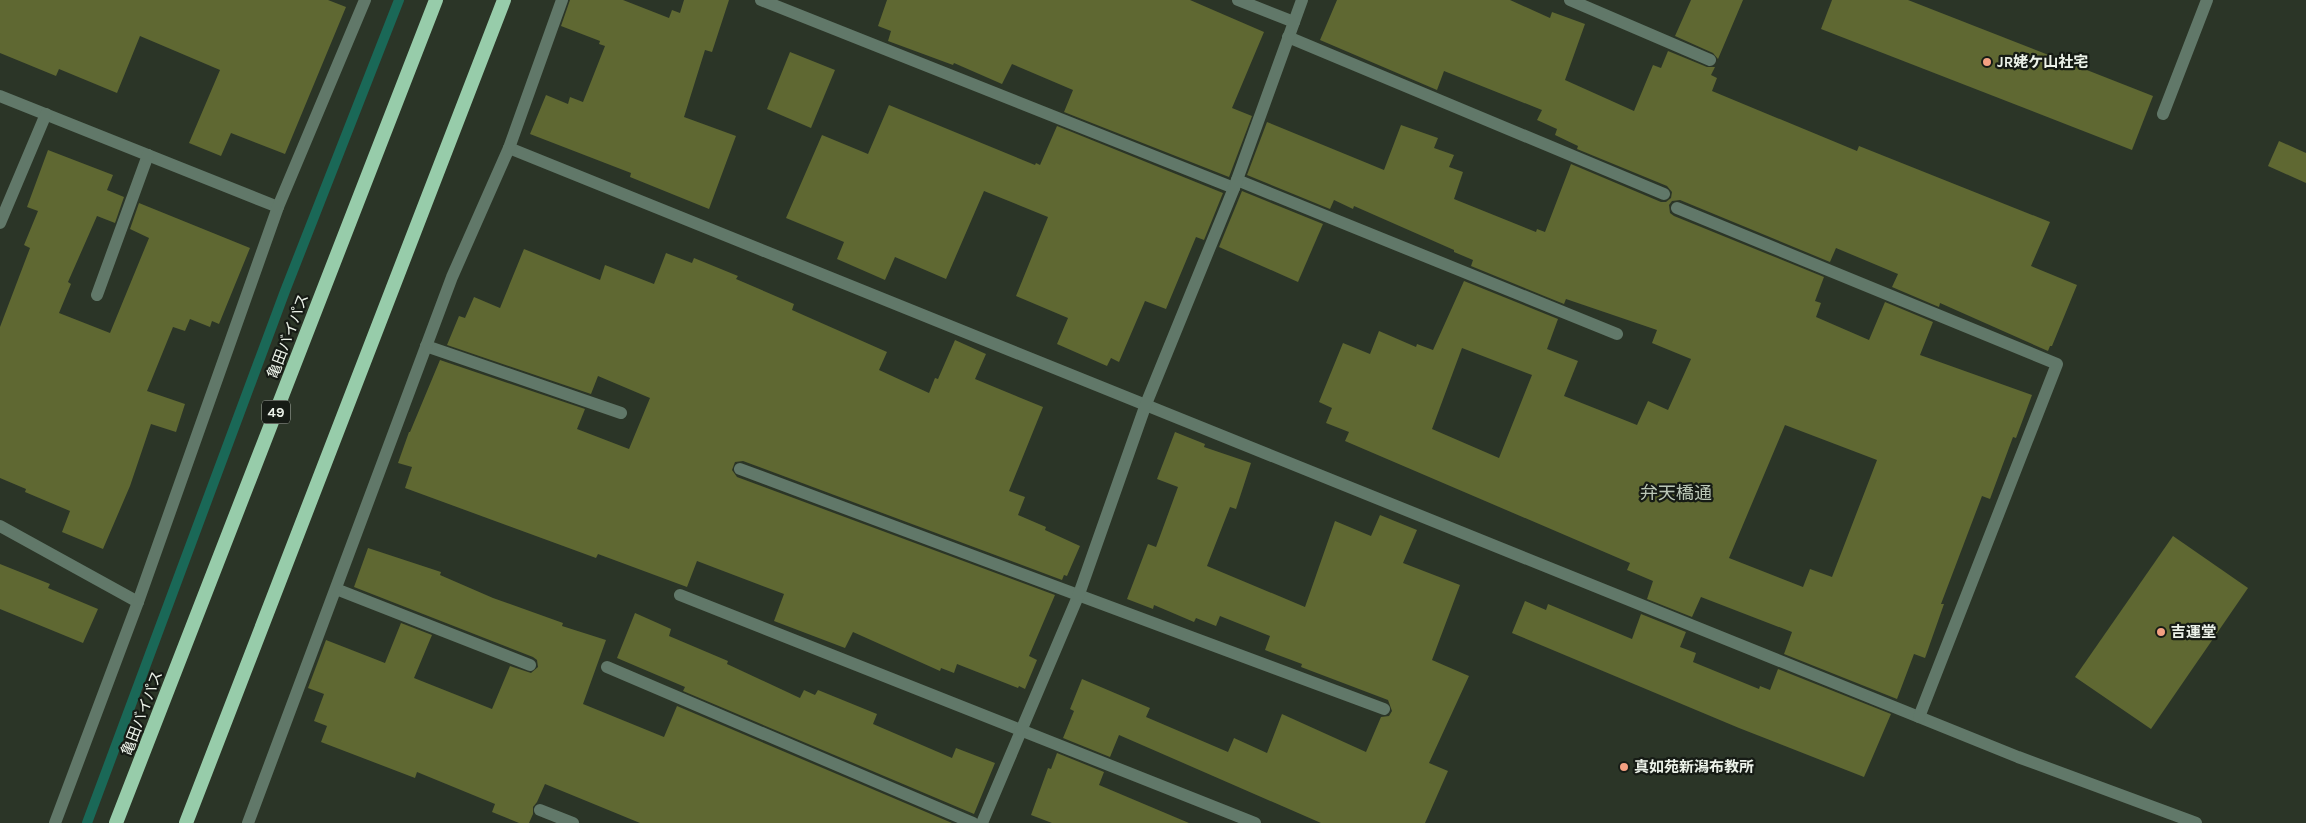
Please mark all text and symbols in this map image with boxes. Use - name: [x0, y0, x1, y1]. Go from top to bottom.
- place label: JR姥ケ山社宅: [1997, 53, 2088, 71]
- marker: JR姥ケ山社宅: [1981, 56, 1993, 68]
- street label: 亀田バイパス: [264, 291, 312, 381]
- road number: 49: [262, 401, 290, 424]
- district label: 弁天橋通: [1640, 482, 1712, 504]
- place label: 吉運堂: [2171, 623, 2216, 641]
- marker: 吉運堂: [2155, 626, 2167, 638]
- street label: 亀田バイパス: [118, 668, 166, 758]
- place label: 真如苑新潟布教所: [1634, 758, 1754, 776]
- marker: 真如苑新潟布教所: [1618, 761, 1630, 773]

